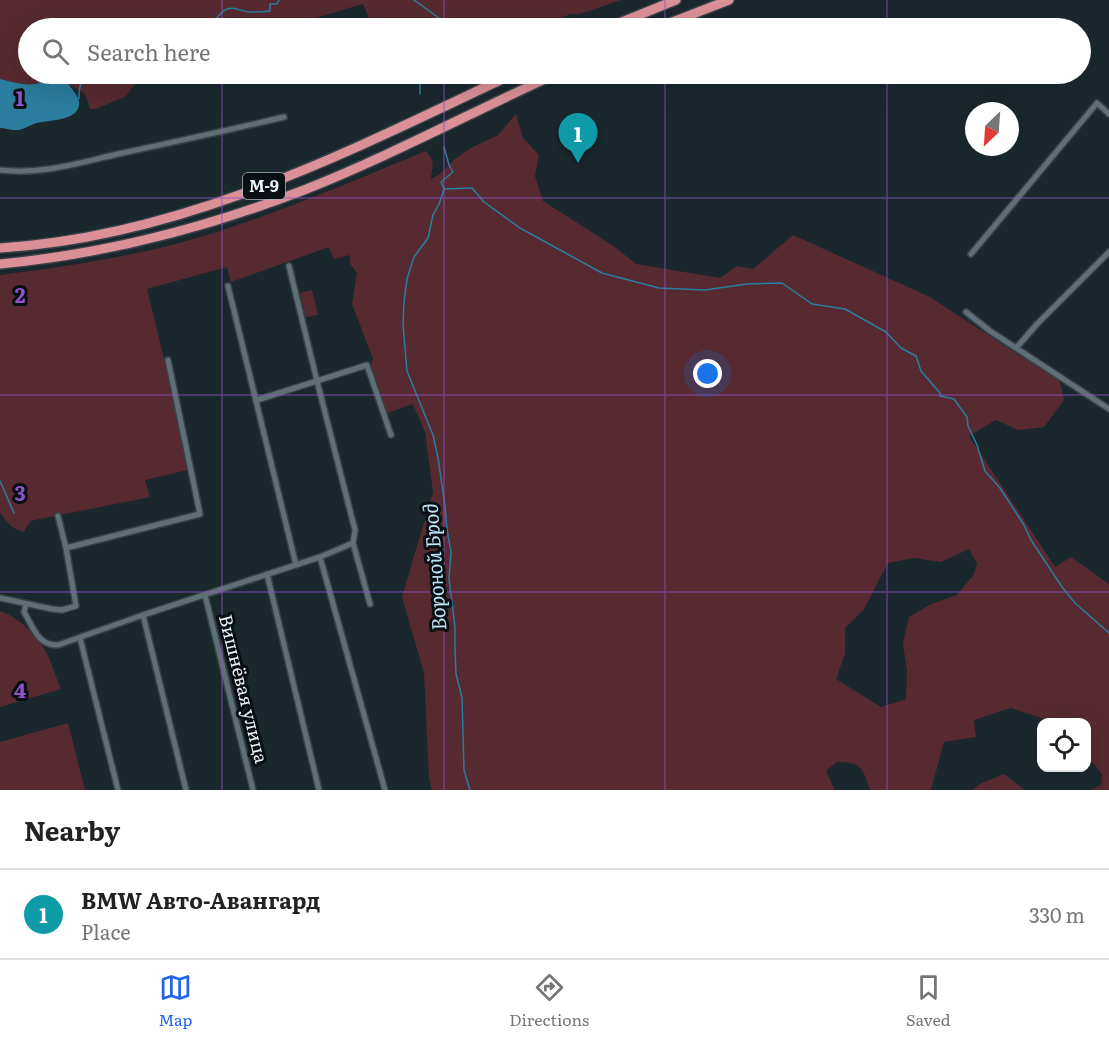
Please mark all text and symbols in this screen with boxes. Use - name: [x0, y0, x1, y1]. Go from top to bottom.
- search box: [18, 18, 1091, 84]
- icon: search: [39, 35, 72, 68]
- text: Search here: [87, 35, 210, 68]
- text: 1: [16, 82, 24, 112]
- north arrow: [965, 102, 1019, 156]
- pin: 1: [558, 114, 598, 163]
- road number: М-9: [243, 173, 285, 199]
- text: 2: [15, 279, 26, 309]
- your location: [693, 359, 722, 388]
- text: 3: [14, 477, 26, 507]
- water label: Вороной Брод: [414, 502, 452, 632]
- street label: Вишнёвая улица: [213, 611, 276, 766]
- text: 4: [14, 674, 26, 704]
- map controls: [1037, 718, 1091, 772]
- button: locate: [1037, 718, 1091, 772]
- text: Nearby: [24, 810, 120, 849]
- text: BMW Авто-Авангард: [81, 883, 320, 916]
- text: 1: [39, 899, 48, 929]
- text: 330 m: [1029, 899, 1085, 929]
- text: Place: [81, 916, 131, 946]
- tab: Map: [158, 971, 192, 1031]
- tab: Directions: [509, 971, 589, 1031]
- tab: Saved: [906, 971, 951, 1031]

